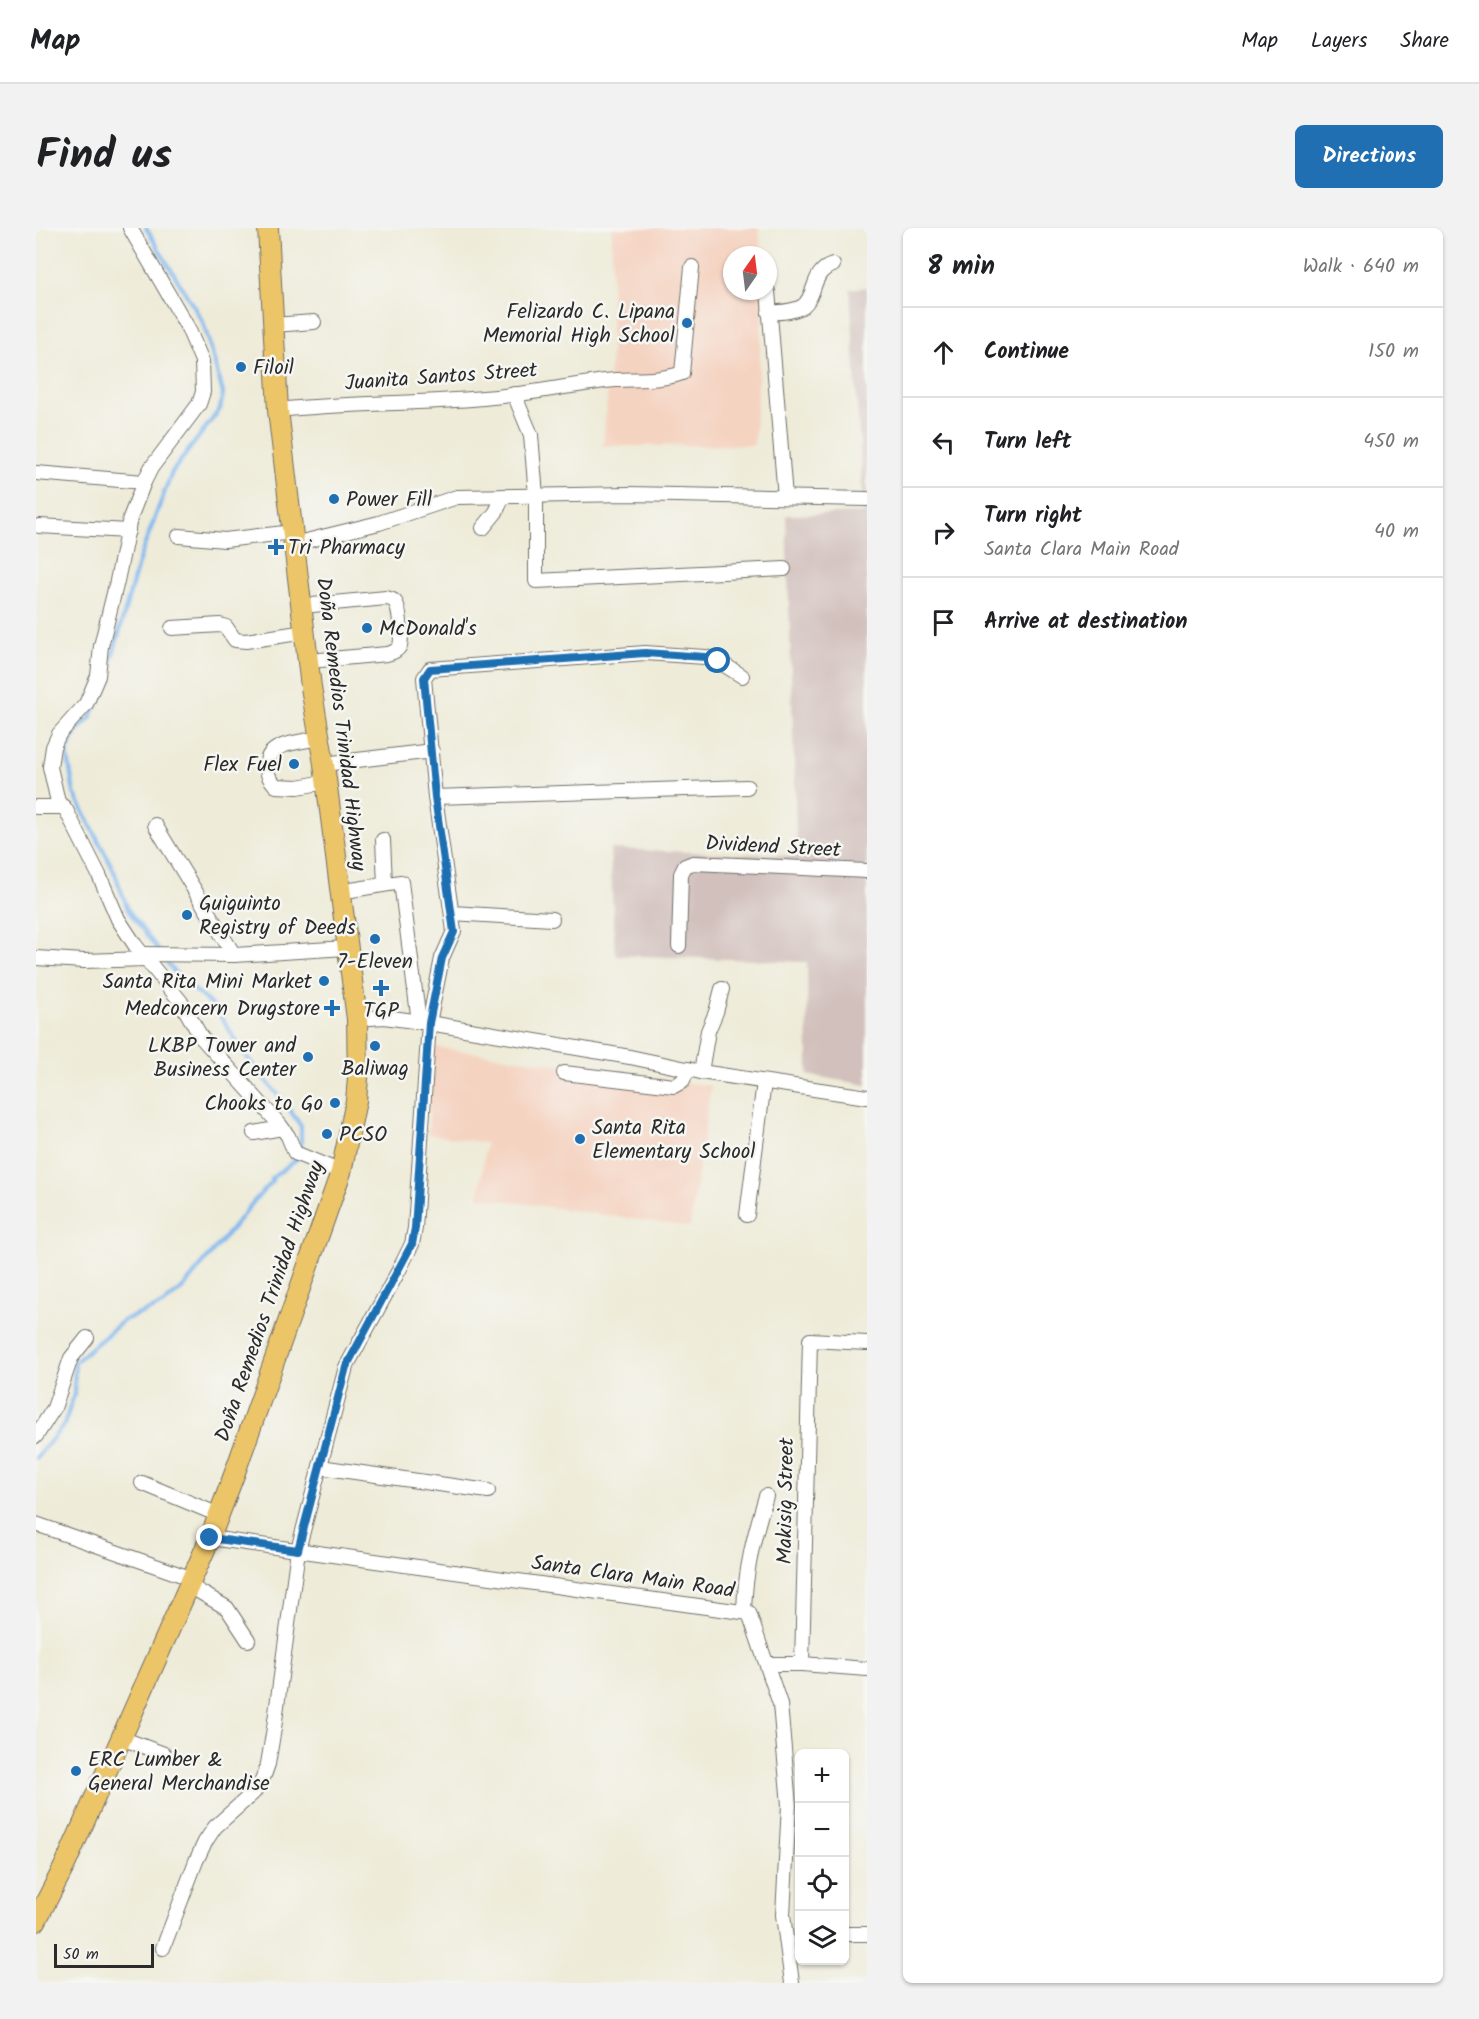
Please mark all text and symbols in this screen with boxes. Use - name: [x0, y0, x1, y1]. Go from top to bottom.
- text: Map: [30, 19, 81, 64]
- text: Map: [1241, 25, 1278, 58]
- text: Layers: [1311, 25, 1367, 58]
- text: Share: [1400, 25, 1449, 58]
- text: Find us: [36, 123, 172, 190]
- button: Directions: [1295, 125, 1443, 188]
- north arrow: [723, 246, 777, 300]
- text: 8 min: [927, 246, 995, 288]
- text: Walk · 640 m: [1303, 251, 1419, 283]
- place label: Felizardo C. Lipana Memorial High School: [483, 296, 675, 353]
- marker: Felizardo C. Lipana Memorial High School: [680, 316, 694, 330]
- text: Continue: [984, 335, 1069, 370]
- icon: ahead: [927, 336, 960, 369]
- text: 150 m: [1368, 336, 1419, 368]
- place label: Filoil: [253, 352, 294, 385]
- street label: Juanita Santos Street: [344, 354, 539, 401]
- marker: Filoil: [234, 360, 248, 374]
- text: Turn left: [984, 425, 1071, 460]
- icon: left: [927, 426, 960, 459]
- text: 450 m: [1363, 426, 1419, 458]
- place label: Power Fill: [346, 484, 432, 517]
- marker: Power Fill: [327, 492, 341, 506]
- text: Turn right: [984, 499, 1082, 534]
- icon: right: [927, 516, 960, 549]
- text: 40 m: [1374, 516, 1419, 548]
- place label: Tri Pharmacy: [288, 532, 405, 565]
- text: Santa Clara Main Road: [984, 534, 1179, 566]
- marker: Tri Pharmacy: [269, 540, 283, 554]
- street label: Doña Remedios Trinidad Highway: [306, 576, 375, 873]
- text: Arrive at destination: [984, 605, 1187, 640]
- icon: arrive: [927, 606, 960, 639]
- place label: McDonald's: [379, 613, 477, 646]
- marker: McDonald's: [360, 621, 374, 635]
- route start: [704, 647, 730, 673]
- place label: Flex Fuel: [203, 749, 282, 782]
- marker: Flex Fuel: [287, 757, 301, 771]
- street label: Dividend Street: [704, 827, 842, 868]
- place label: Guiguinto Registry of Deeds: [199, 888, 356, 945]
- marker: Guiguinto Registry of Deeds: [180, 908, 194, 922]
- marker: 7-Eleven: [368, 932, 382, 946]
- place label: 7-Eleven: [337, 946, 413, 979]
- place label: Santa Rita Mini Market: [103, 966, 313, 999]
- marker: Santa Rita Mini Market: [317, 974, 331, 988]
- marker: TGP: [374, 981, 388, 995]
- place label: Medconcern Drugstore: [125, 993, 321, 1026]
- place label: TGP: [363, 995, 399, 1028]
- marker: Medconcern Drugstore: [325, 1001, 339, 1015]
- place label: LKBP Tower and Business Center: [148, 1030, 297, 1087]
- marker: Baliwag: [368, 1039, 382, 1053]
- marker: LKBP Tower and Business Center: [301, 1050, 315, 1064]
- place label: Baliwag: [341, 1053, 409, 1086]
- place label: Chooks to Go: [205, 1088, 323, 1121]
- marker: Chooks to Go: [328, 1096, 342, 1110]
- place label: Santa Rita Elementary School: [592, 1112, 755, 1169]
- place label: PCSO: [339, 1119, 387, 1152]
- marker: PCSO: [320, 1127, 334, 1141]
- marker: Santa Rita Elementary School: [573, 1132, 587, 1146]
- street label: Doña Remedios Trinidad Highway: [207, 1156, 334, 1447]
- street label: Makisig Street: [769, 1436, 804, 1565]
- route end: [196, 1524, 222, 1550]
- street label: Santa Clara Main Road: [529, 1547, 737, 1608]
- place label: ERC Lumber & General Merchandise: [88, 1744, 270, 1801]
- map controls: [795, 1749, 849, 1965]
- button: +: [795, 1749, 849, 1803]
- marker: ERC Lumber & General Merchandise: [69, 1764, 83, 1778]
- button: −: [795, 1803, 849, 1857]
- button: locate: [795, 1857, 849, 1911]
- button: layers: [795, 1911, 849, 1965]
- scale bar: [54, 1941, 154, 1968]
- text: 50 m: [63, 1942, 99, 1967]

